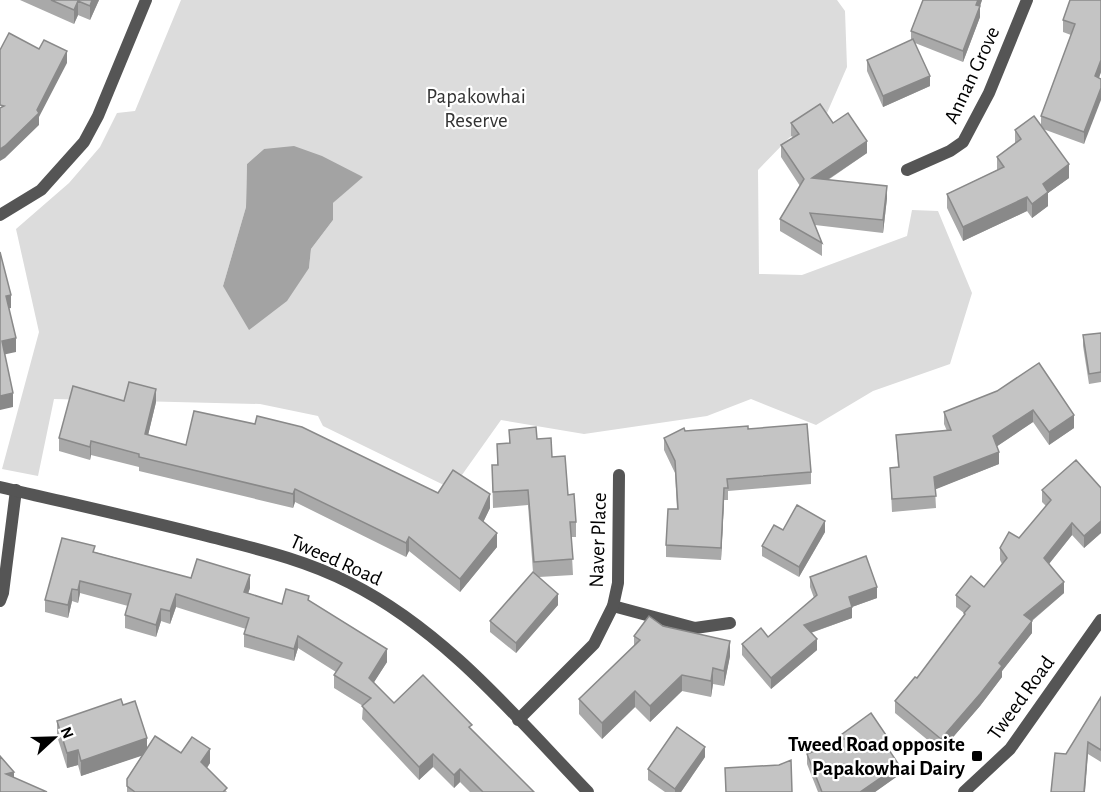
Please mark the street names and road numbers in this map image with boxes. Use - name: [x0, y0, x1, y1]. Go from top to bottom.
- street label: Annan Grove: [940, 23, 1004, 127]
- street label: Naver Place: [586, 492, 610, 588]
- street label: Tweed Road: [287, 530, 385, 590]
- street label: Tweed Road: [984, 652, 1058, 744]

